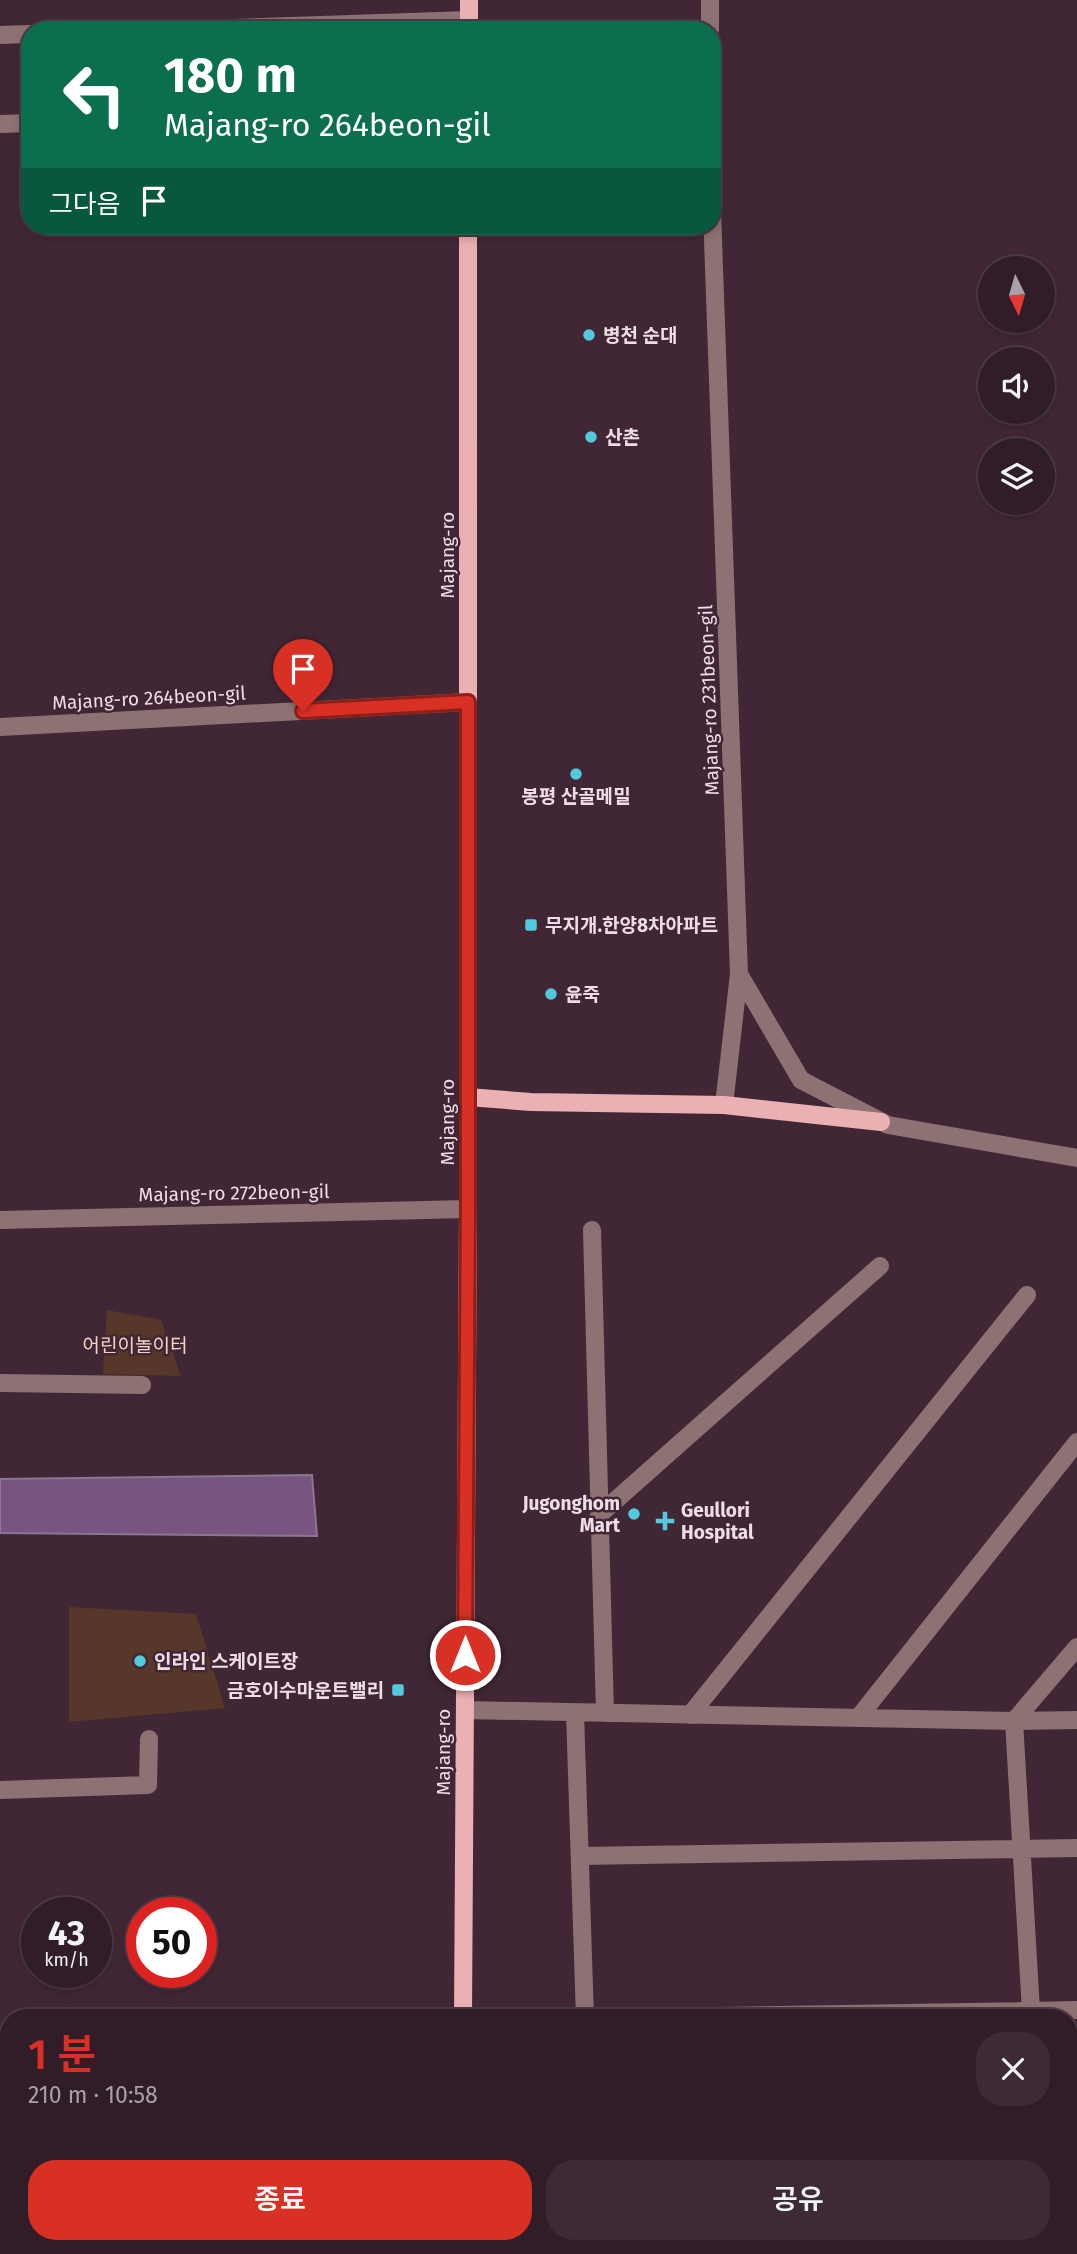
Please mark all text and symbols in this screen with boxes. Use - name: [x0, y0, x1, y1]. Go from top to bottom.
- text: 180 m: [164, 46, 297, 105]
- icon: left: [49, 49, 140, 140]
- text: Majang-ro 264beon-gil: [164, 106, 491, 144]
- icon: arrive: [135, 182, 173, 220]
- text: 그다음: [49, 189, 121, 220]
- north arrow: [978, 256, 1055, 332]
- map controls: [978, 256, 1055, 515]
- place label: 병천 순대: [603, 324, 677, 347]
- marker: 병천 순대: [581, 327, 597, 343]
- button: sound: [978, 347, 1055, 424]
- place label: 산촌: [605, 426, 640, 449]
- marker: 산촌: [583, 429, 599, 445]
- button: layers: [978, 438, 1055, 515]
- street label: Majang-ro: [436, 512, 459, 598]
- street label: Majang-ro 231beon-gil: [694, 604, 724, 796]
- pin: [273, 639, 333, 711]
- icon: arrive: [284, 650, 322, 688]
- street label: Majang-ro 264beon-gil: [52, 681, 247, 715]
- marker: 봉평 산골메밀: [568, 766, 584, 782]
- place label: 봉평 산골메밀: [521, 785, 631, 808]
- place label: 무지개.한양8차아파트: [545, 914, 718, 937]
- marker: 무지개.한양8차아파트: [523, 917, 539, 933]
- place label: 윤죽: [565, 983, 600, 1006]
- marker: 윤죽: [543, 986, 559, 1002]
- street label: Majang-ro: [436, 1079, 459, 1165]
- street label: Majang-ro 272beon-gil: [138, 1180, 330, 1206]
- park label: 어린이놀이터: [83, 1334, 187, 1357]
- place label: Jugonghom Mart: [521, 1492, 621, 1537]
- place label: Geullori Hospital: [681, 1499, 754, 1544]
- marker: Jugonghom Mart: [626, 1506, 642, 1522]
- marker: Geullori Hospital: [655, 1511, 675, 1531]
- position arrow: [428, 1618, 502, 1692]
- place label: 인라인 스케이트장: [154, 1650, 298, 1673]
- marker: 인라인 스케이트장: [132, 1653, 148, 1669]
- place label: 금호이수마운트밸리: [227, 1679, 384, 1702]
- marker: 금호이수마운트밸리: [390, 1682, 406, 1698]
- street label: Majang-ro: [432, 1709, 455, 1795]
- speed limit sign: 50: [126, 1897, 217, 1988]
- text: 43: [48, 1912, 85, 1954]
- text: km/h: [44, 1949, 89, 1971]
- text: 1 분: [28, 2030, 96, 2080]
- button: close: [976, 2032, 1050, 2106]
- text: 210 m · 10:58: [28, 2081, 158, 2109]
- button: 종료: [28, 2160, 532, 2240]
- button: 공유: [546, 2160, 1050, 2240]

